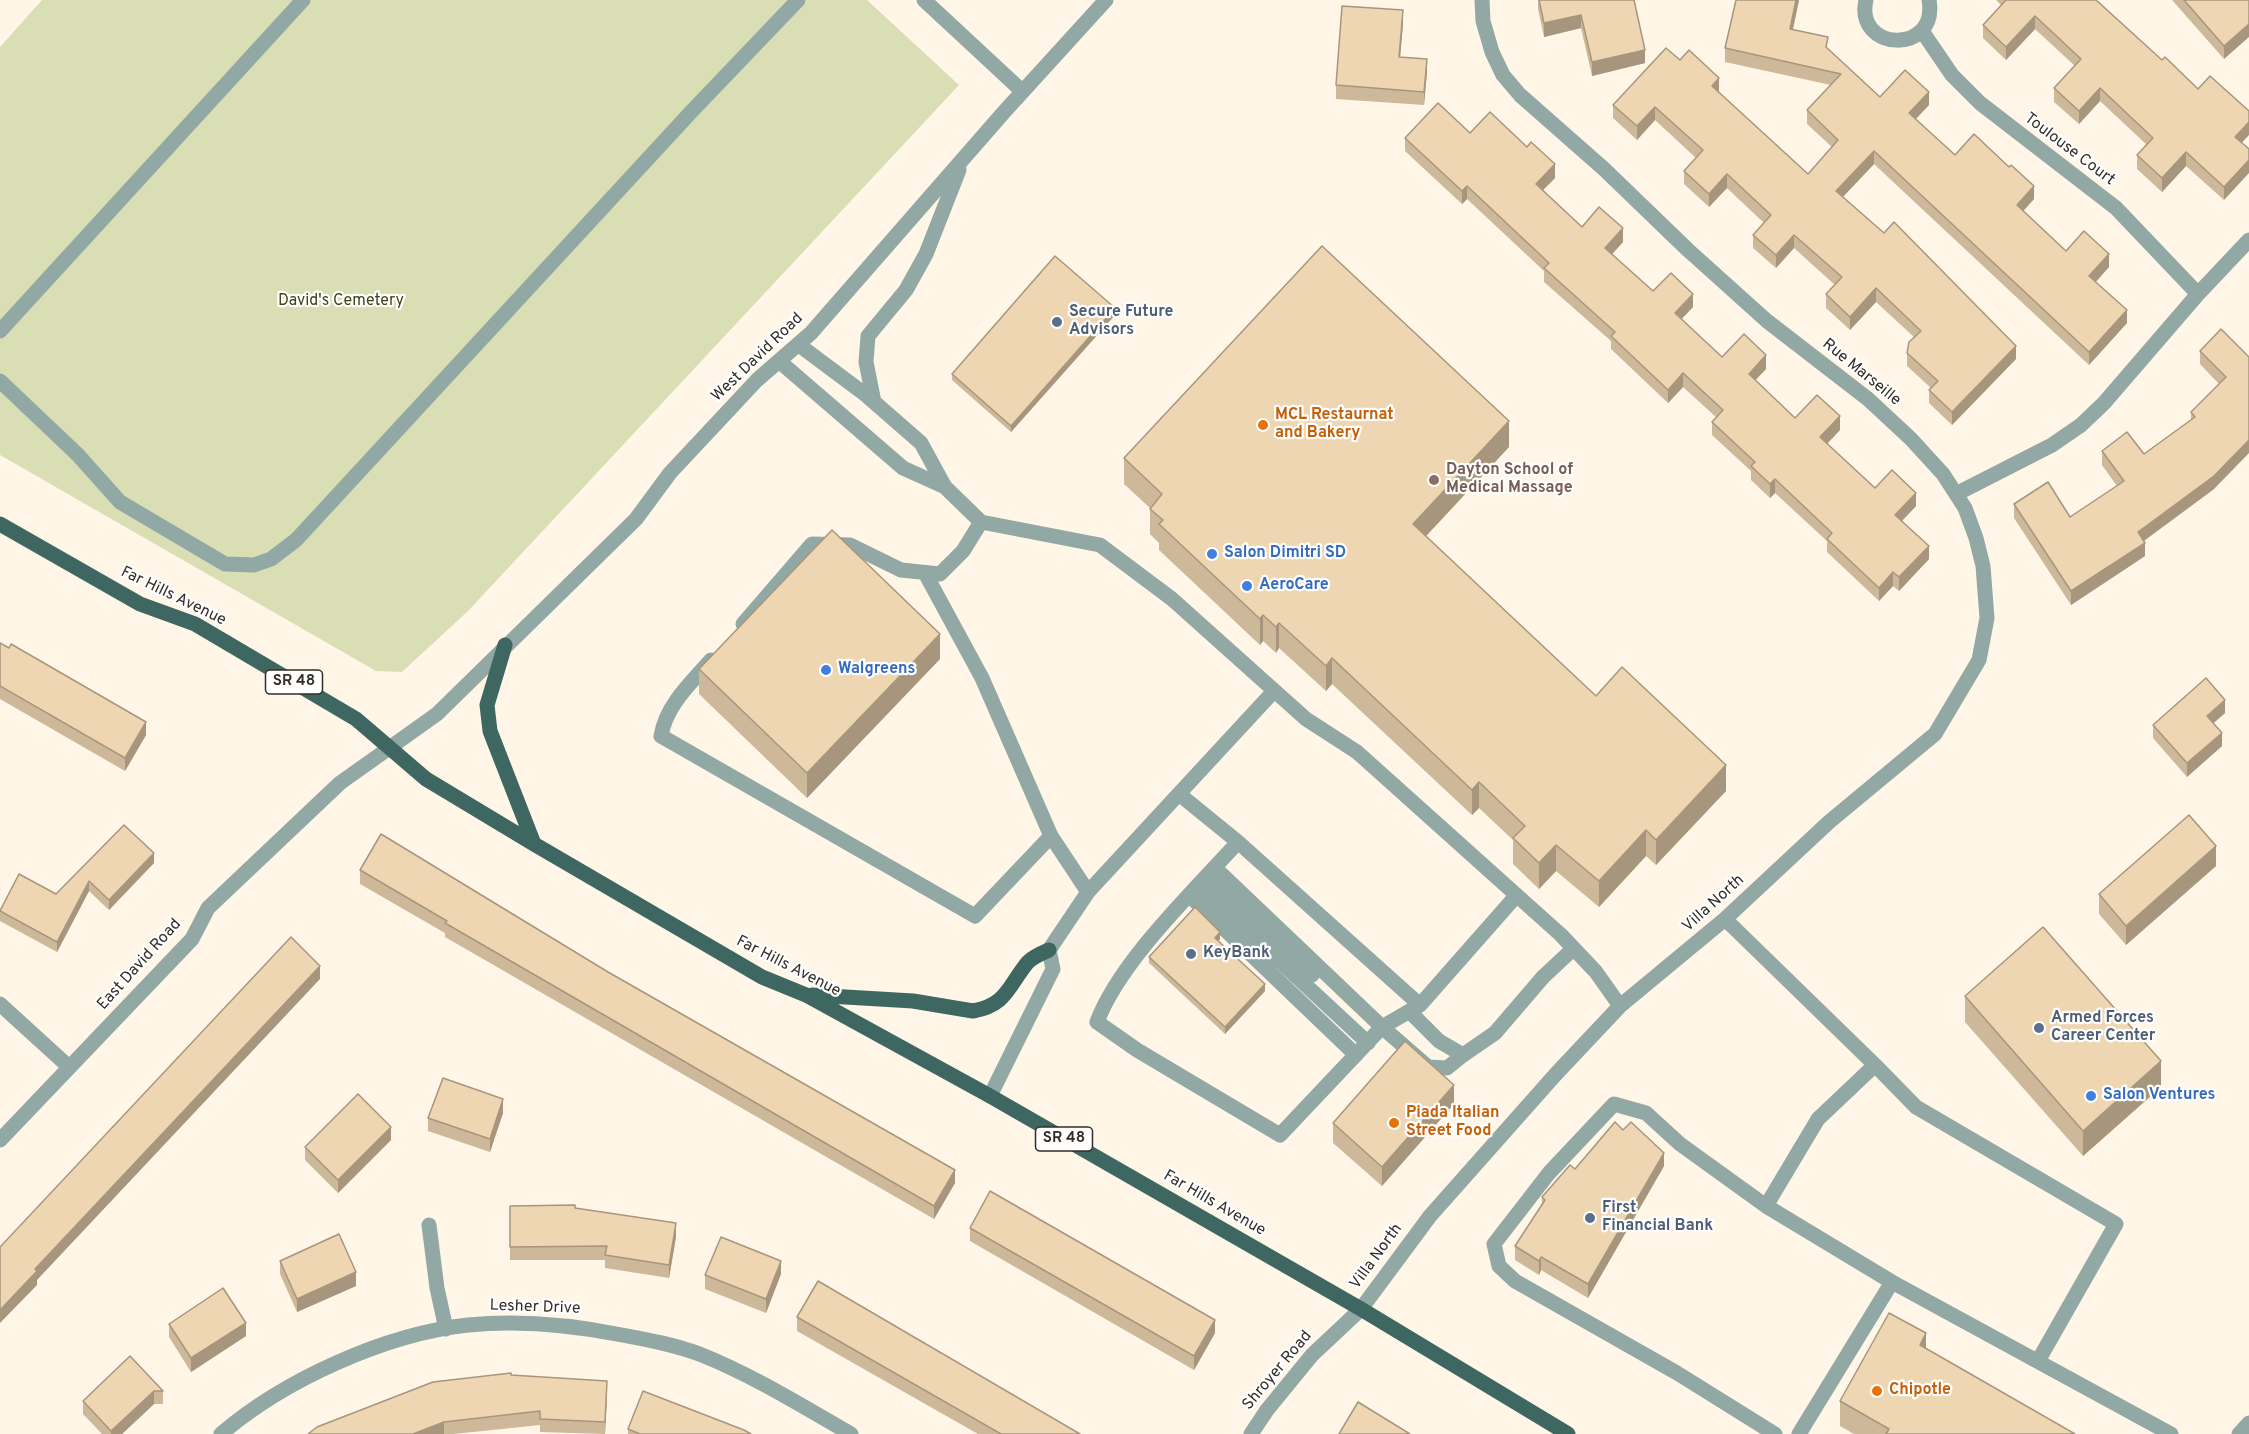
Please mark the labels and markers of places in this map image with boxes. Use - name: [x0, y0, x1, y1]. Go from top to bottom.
- place label: Secure Future Advisors: [1069, 303, 1173, 341]
- marker: Secure Future Advisors: [1050, 315, 1064, 329]
- place label: MCL Restaurnat and Bakery: [1275, 406, 1394, 444]
- marker: MCL Restaurnat and Bakery: [1256, 418, 1270, 432]
- place label: Dayton School of Medical Massage: [1446, 461, 1573, 499]
- marker: Dayton School of Medical Massage: [1427, 473, 1441, 487]
- place label: Salon Dimitri SD: [1224, 544, 1346, 564]
- marker: Salon Dimitri SD: [1205, 547, 1219, 561]
- place label: AeroCare: [1259, 576, 1329, 596]
- marker: AeroCare: [1240, 579, 1254, 593]
- place label: Walgreens: [838, 660, 915, 680]
- marker: Walgreens: [819, 663, 833, 677]
- place label: KeyBank: [1203, 944, 1270, 964]
- marker: KeyBank: [1184, 947, 1198, 961]
- place label: Armed Forces Career Center: [2051, 1009, 2155, 1047]
- marker: Armed Forces Career Center: [2032, 1021, 2046, 1035]
- place label: Salon Ventures: [2103, 1086, 2215, 1106]
- marker: Salon Ventures: [2084, 1089, 2098, 1103]
- place label: Piada Italian Street Food: [1406, 1104, 1499, 1142]
- marker: Piada Italian Street Food: [1387, 1116, 1401, 1130]
- place label: First Financial Bank: [1602, 1199, 1713, 1237]
- marker: First Financial Bank: [1583, 1211, 1597, 1225]
- place label: Chipotle: [1889, 1381, 1951, 1401]
- marker: Chipotle: [1870, 1384, 1884, 1398]

